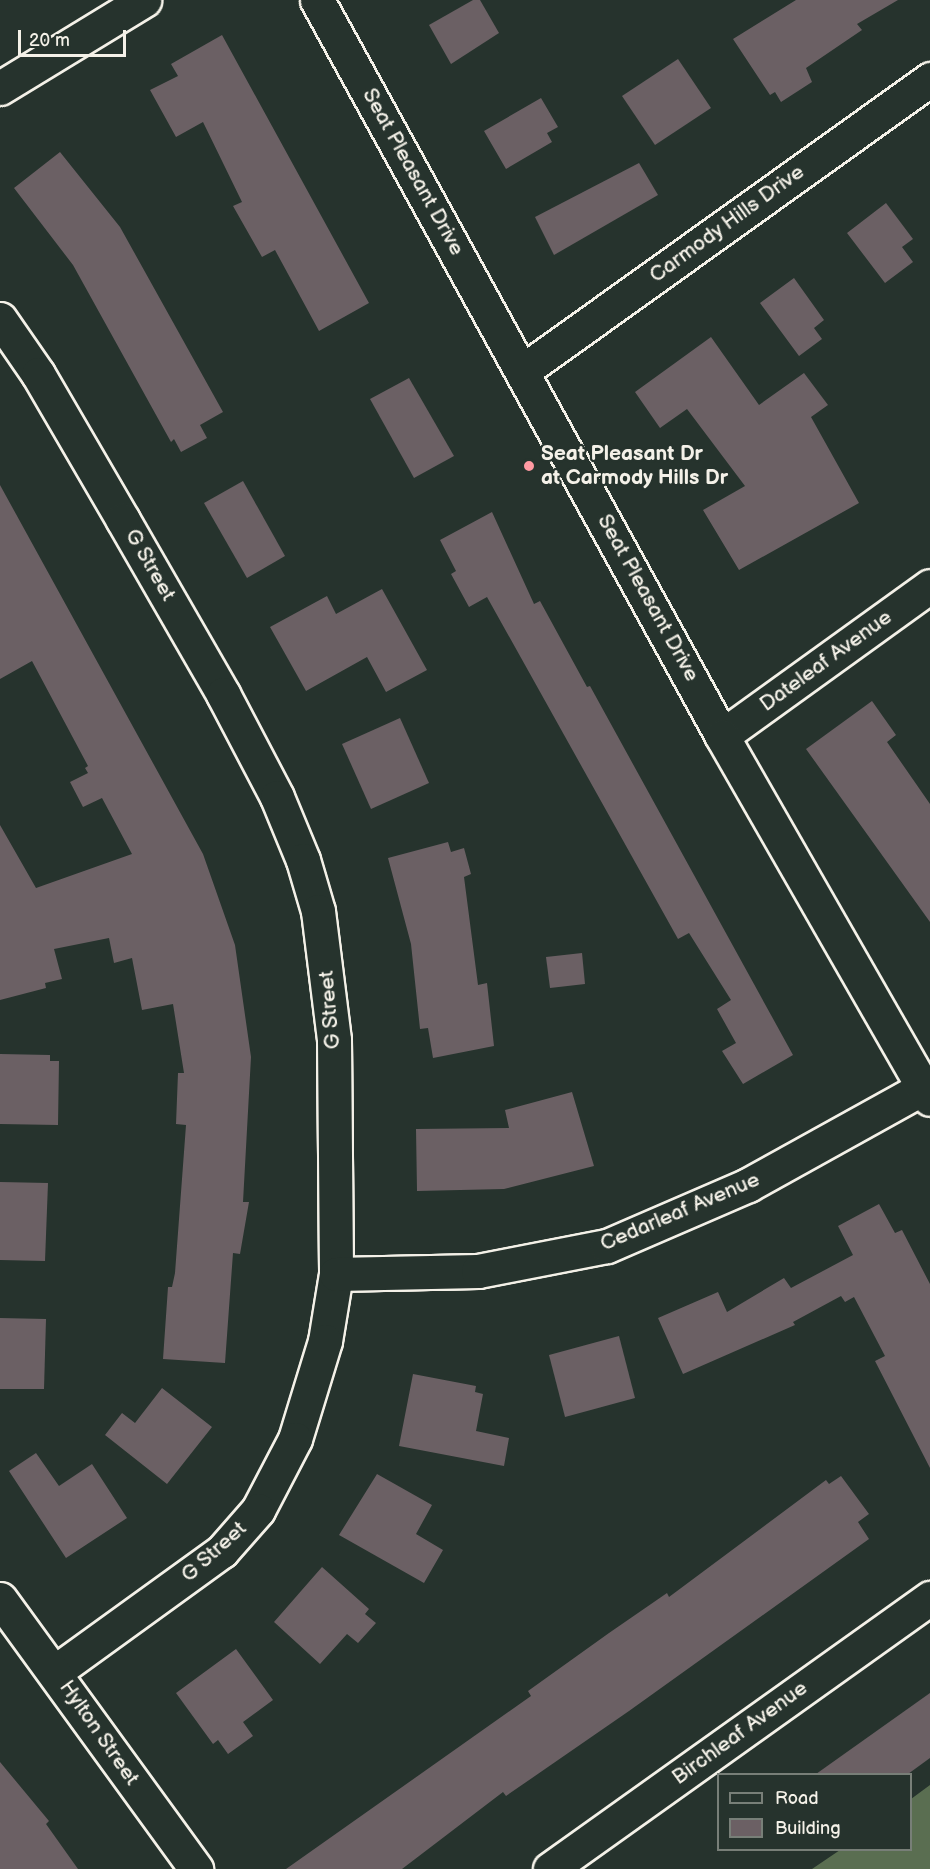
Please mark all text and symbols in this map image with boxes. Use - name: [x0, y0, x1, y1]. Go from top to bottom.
- scale bar: [21, 18, 129, 56]
- text: 20 m: [29, 30, 70, 51]
- street label: Seat Pleasant Drive: [357, 84, 469, 260]
- street label: Carmody Hills Drive: [644, 159, 810, 289]
- place label: Seat Pleasant Dr at Carmody Hills Dr: [541, 441, 729, 491]
- marker: Seat Pleasant Dr at Carmody Hills Dr: [522, 459, 536, 473]
- street label: Seat Pleasant Drive: [592, 510, 704, 686]
- street label: G Street: [119, 524, 181, 606]
- street label: Dateleaf Avenue: [755, 605, 897, 717]
- street label: G Street: [314, 970, 346, 1050]
- street label: Cedarleaf Avenue: [597, 1167, 763, 1257]
- street label: G Street: [176, 1516, 252, 1588]
- street label: Hylton Street: [54, 1676, 144, 1790]
- street label: Birchleaf Avenue: [668, 1676, 812, 1790]
- legend: [717, 1773, 912, 1851]
- text: Road: [775, 1788, 819, 1809]
- text: Building: [775, 1818, 841, 1839]

